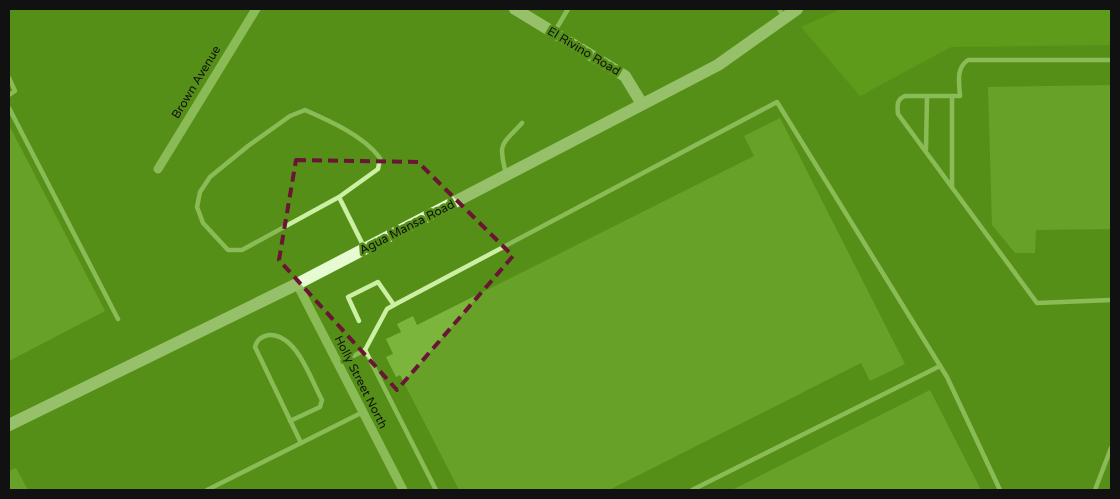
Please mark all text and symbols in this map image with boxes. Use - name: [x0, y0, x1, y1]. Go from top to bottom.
- street label: El Rivino Road: [545, 24, 623, 78]
- street label: Brown Avenue: [169, 43, 223, 121]
- street label: Agua Mansa Road: [357, 197, 457, 257]
- street label: Holly Street North: [332, 333, 390, 431]

